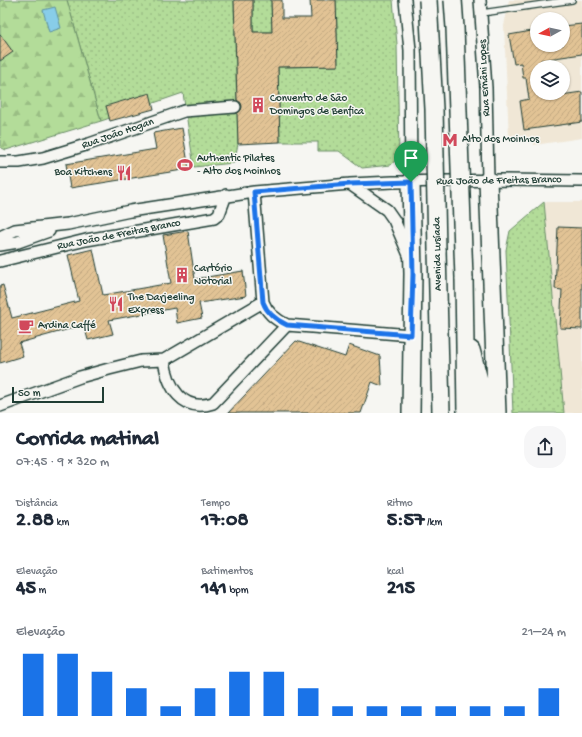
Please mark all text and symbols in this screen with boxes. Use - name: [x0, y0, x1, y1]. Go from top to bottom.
- north arrow: [530, 12, 570, 52]
- map controls: [530, 12, 570, 100]
- street label: Rua Ernâni Lopes: [477, 38, 493, 117]
- button: layers: [530, 60, 570, 100]
- place label: Convento de São Domingos de Benfica: [269, 93, 365, 118]
- building icon: Convento de São Domingos de Benfica: [249, 96, 267, 114]
- street label: Rua João Hogan: [81, 116, 156, 152]
- metro station icon: Alto dos Moinhos: [441, 131, 459, 149]
- place label: Alto dos Moinhos: [462, 134, 540, 146]
- pin: [394, 141, 428, 182]
- icon: arrive: [400, 147, 422, 169]
- place label: Authentic Pilates - Alto dos Moinhos: [197, 153, 281, 178]
- sports icon: Authentic Pilates - Alto dos Moinhos: [176, 156, 194, 174]
- restaurant icon: Boa Kitchens: [115, 164, 133, 182]
- place label: Boa Kitchens: [53, 167, 113, 179]
- street label: Rua João de Freitas Branco: [436, 174, 562, 188]
- street label: Avenida Lusíada: [431, 216, 445, 291]
- street label: Rua João de Freitas Branco: [56, 217, 182, 253]
- place label: Cartório Notorial: [194, 263, 232, 288]
- building icon: Cartório Notorial: [173, 266, 191, 284]
- place label: The Darjeeling Express: [127, 292, 194, 317]
- restaurant icon: The Darjeeling Express: [107, 295, 125, 313]
- cafe icon: Ardina Caffé: [17, 317, 35, 335]
- place label: Ardina Caffé: [38, 319, 96, 332]
- scale bar: [12, 385, 104, 404]
- text: 50 m: [18, 388, 40, 400]
- button: share: [524, 426, 566, 468]
- text: Corrida matinal: [16, 427, 159, 453]
- text: 07:45 · 9 × 320 m: [16, 455, 109, 470]
- text: Distância: [16, 498, 58, 510]
- text: Tempo: [201, 498, 230, 510]
- text: Ritmo: [387, 498, 413, 510]
- text: 2.88: [16, 510, 54, 533]
- text: 17:08: [201, 510, 248, 533]
- text: 5:57: [387, 510, 424, 533]
- text: km: [54, 517, 69, 529]
- text: /km: [424, 517, 442, 529]
- text: Elevação: [16, 566, 57, 578]
- text: Batimentos: [201, 566, 253, 578]
- text: kcal: [387, 566, 404, 578]
- text: 45: [16, 578, 36, 601]
- text: 141: [201, 578, 227, 601]
- text: 215: [387, 578, 415, 601]
- text: m: [36, 585, 46, 597]
- text: bpm: [227, 585, 249, 597]
- text: Elevação: [16, 625, 65, 640]
- text: 21–24 m: [522, 625, 566, 640]

